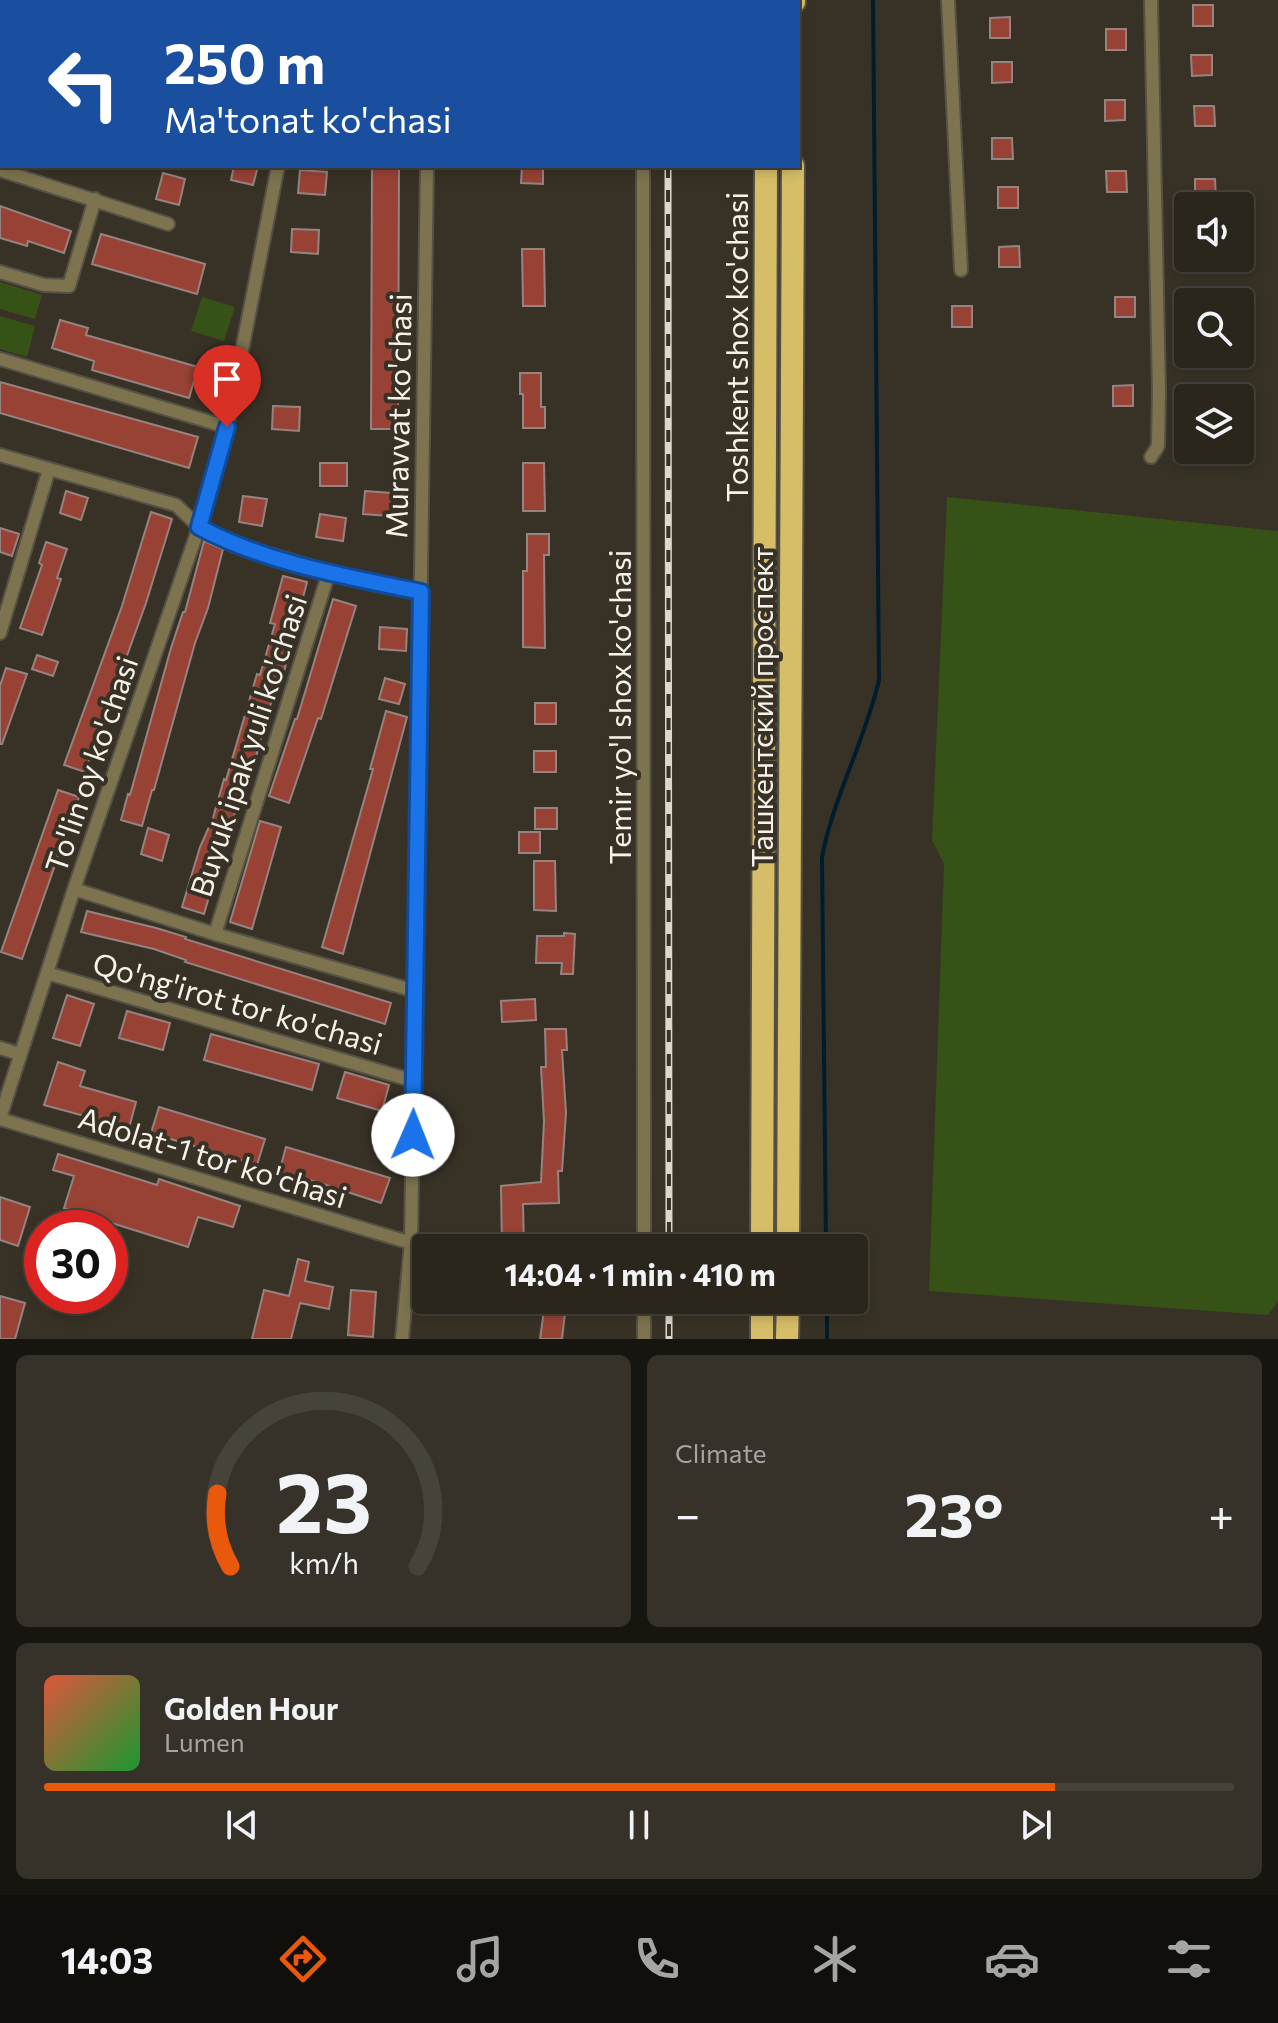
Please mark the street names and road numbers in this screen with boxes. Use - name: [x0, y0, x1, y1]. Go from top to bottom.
- street label: Toshkent shox ko'chasi: [717, 192, 754, 502]
- street label: Muravvat ko'chasi: [376, 293, 418, 539]
- street label: Ташкентский проспект: [742, 547, 779, 867]
- street label: Temir yo'l shox ko'chasi: [600, 549, 637, 865]
- street label: Buyuk ipak yuli ko'chasi: [181, 589, 313, 901]
- street label: To'lin oy ko'chasi: [36, 651, 144, 877]
- street label: Qo'ng'irot tor ko'chasi: [89, 943, 387, 1061]
- street label: Adolat-1 tor ko'chasi: [74, 1098, 352, 1214]

